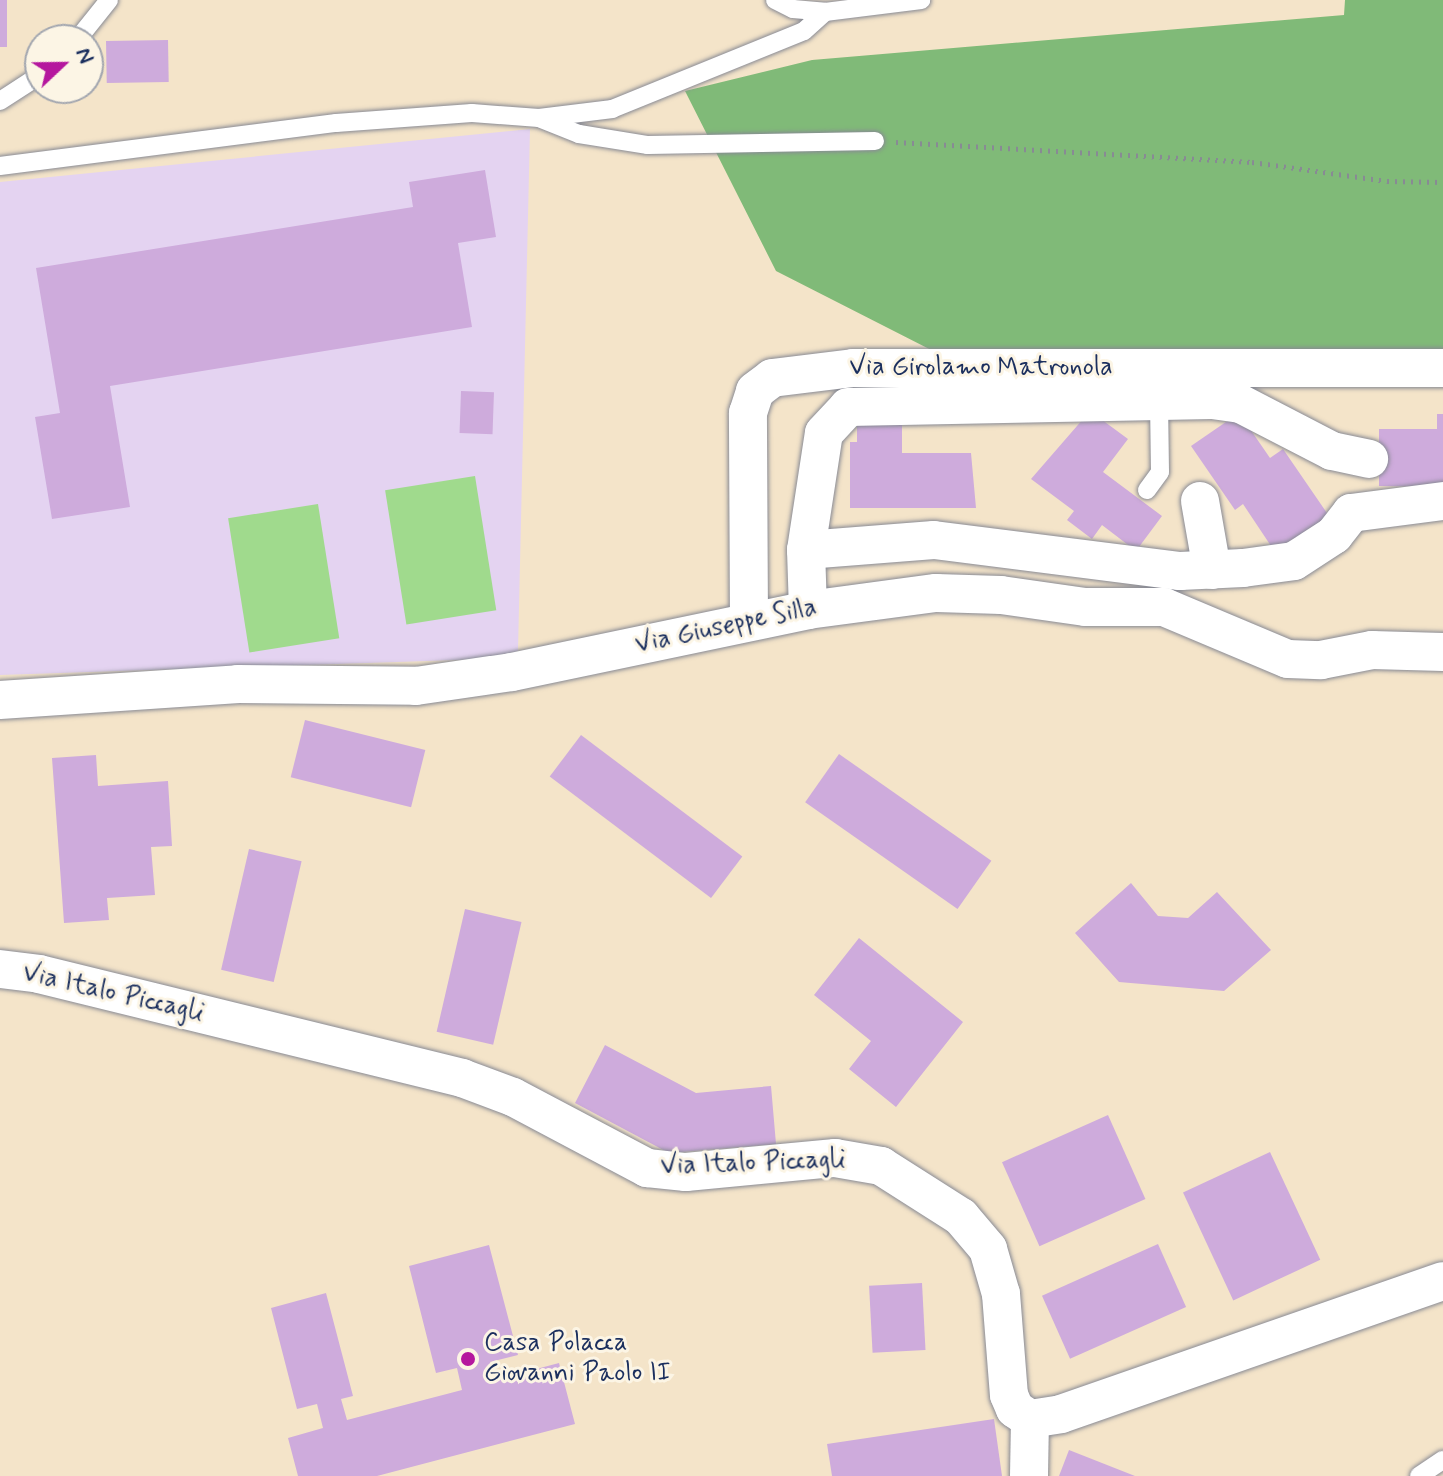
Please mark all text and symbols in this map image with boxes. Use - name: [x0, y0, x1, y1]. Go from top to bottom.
- north arrow: [24, 24, 104, 104]
- text: N: [69, 44, 100, 68]
- street label: Via Girolamo Matronola: [852, 352, 1110, 384]
- street label: Via Giuseppe Silla: [633, 593, 819, 661]
- street label: Via Italo Piccagli: [19, 958, 207, 1030]
- street label: Via Italo Piccagli: [659, 1145, 847, 1183]
- place label: Casa Polacca Giovanni Paolo II: [484, 1328, 672, 1390]
- marker: Casa Polacca Giovanni Paolo II: [459, 1350, 477, 1368]

